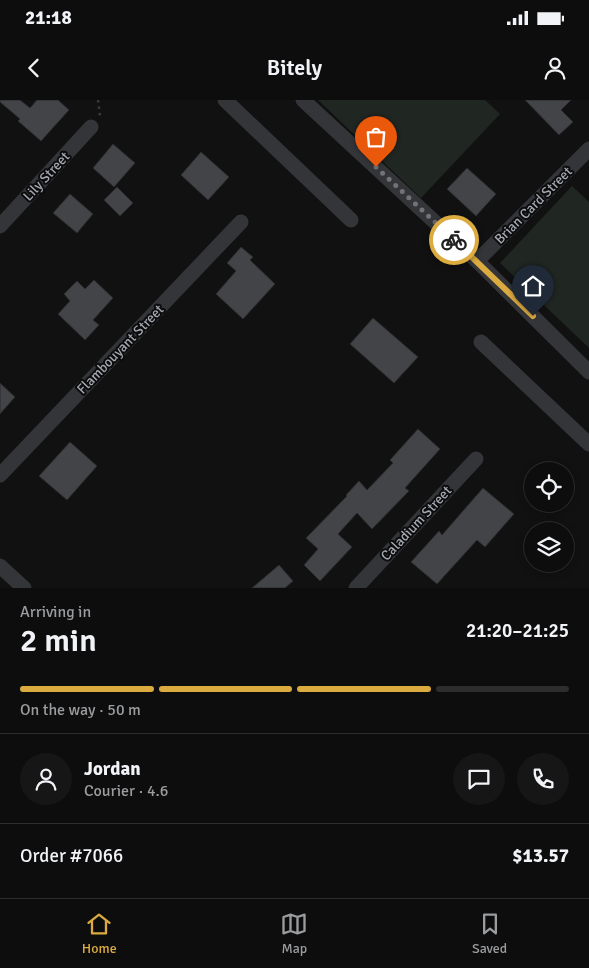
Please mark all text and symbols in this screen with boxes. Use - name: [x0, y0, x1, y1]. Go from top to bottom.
- text: 21:18: [25, 6, 72, 30]
- icon: back: [20, 54, 48, 82]
- text: Bitely: [267, 54, 322, 81]
- icon: person: [541, 54, 569, 82]
- pin: [355, 116, 397, 167]
- icon: bag: [362, 123, 390, 151]
- street label: Lily Street: [19, 148, 73, 204]
- street label: Brian Card Street: [491, 163, 576, 248]
- courier: [429, 215, 479, 265]
- icon: bike: [440, 226, 468, 254]
- pin: [512, 265, 554, 316]
- icon: home: [519, 272, 547, 300]
- street label: Flambouyant Street: [73, 301, 167, 398]
- map controls: [524, 462, 574, 572]
- button: locate: [524, 462, 574, 512]
- street label: Caladium Street: [377, 482, 455, 564]
- button: layers: [524, 522, 574, 572]
- text: Arriving in: [20, 602, 91, 622]
- text: 21:20–21:25: [466, 619, 569, 643]
- text: 2 min: [20, 621, 97, 660]
- text: On the way · 50 m: [20, 700, 141, 720]
- button: person: [20, 753, 72, 805]
- button: chat: [453, 753, 505, 805]
- button: phone: [517, 753, 569, 805]
- text: Jordan: [84, 757, 141, 781]
- text: Courier · 4.6: [84, 781, 168, 801]
- text: Order #7066: [20, 844, 123, 868]
- text: $13.57: [512, 844, 569, 868]
- tab: Home: [82, 910, 117, 957]
- tab: Map: [280, 910, 308, 957]
- tab: Saved: [472, 910, 507, 957]

